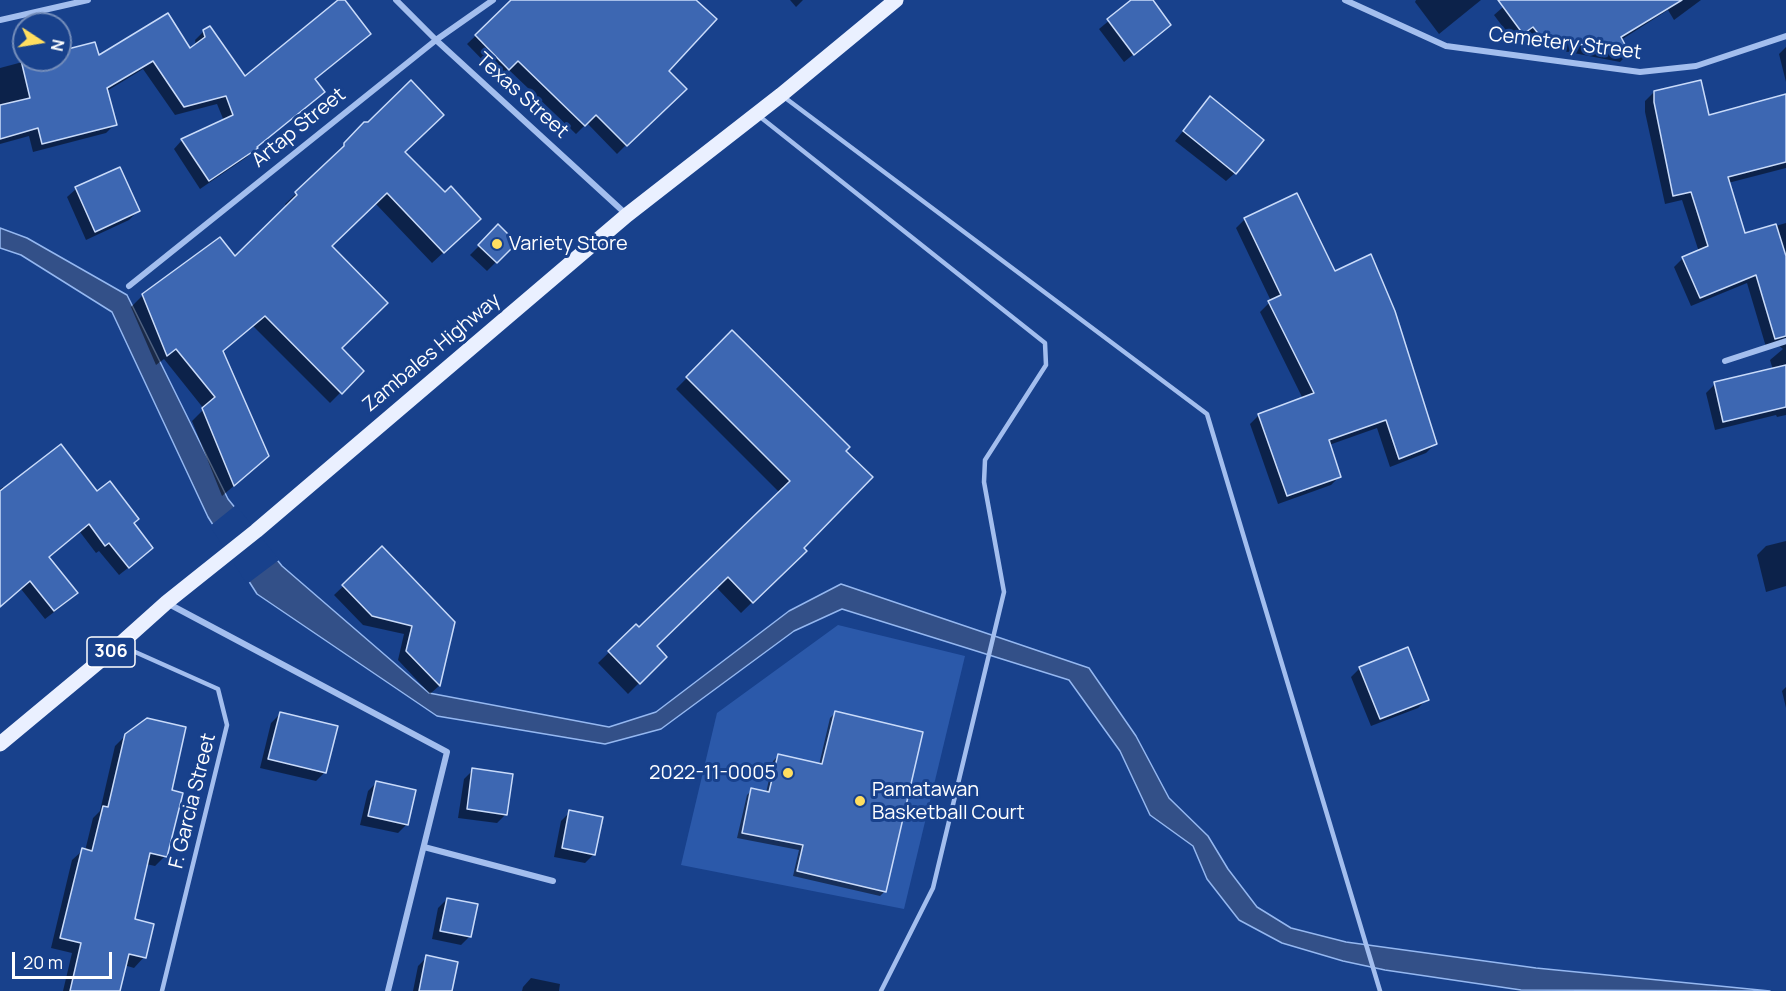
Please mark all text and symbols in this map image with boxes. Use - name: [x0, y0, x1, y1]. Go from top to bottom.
- north arrow: [12, 12, 72, 72]
- street label: Cemetery Street: [1487, 23, 1643, 65]
- text: N: [46, 37, 70, 53]
- street label: Texas Street: [471, 48, 573, 144]
- street label: Artap Street: [247, 83, 351, 173]
- place label: Variety Store: [509, 232, 628, 256]
- marker: Variety Store: [490, 237, 504, 251]
- street label: Zambales Highway: [358, 289, 506, 417]
- road number: 306: [87, 637, 135, 667]
- street label: F. Garcia Street: [165, 731, 221, 871]
- place label: 2022-11-0005: [649, 761, 776, 785]
- marker: 2022-11-0005: [781, 766, 795, 780]
- place label: Pamatawan Basketball Court: [872, 778, 1025, 825]
- marker: Pamatawan Basketball Court: [853, 794, 867, 808]
- scale bar: [15, 940, 116, 978]
- text: 20 m: [23, 950, 63, 974]

